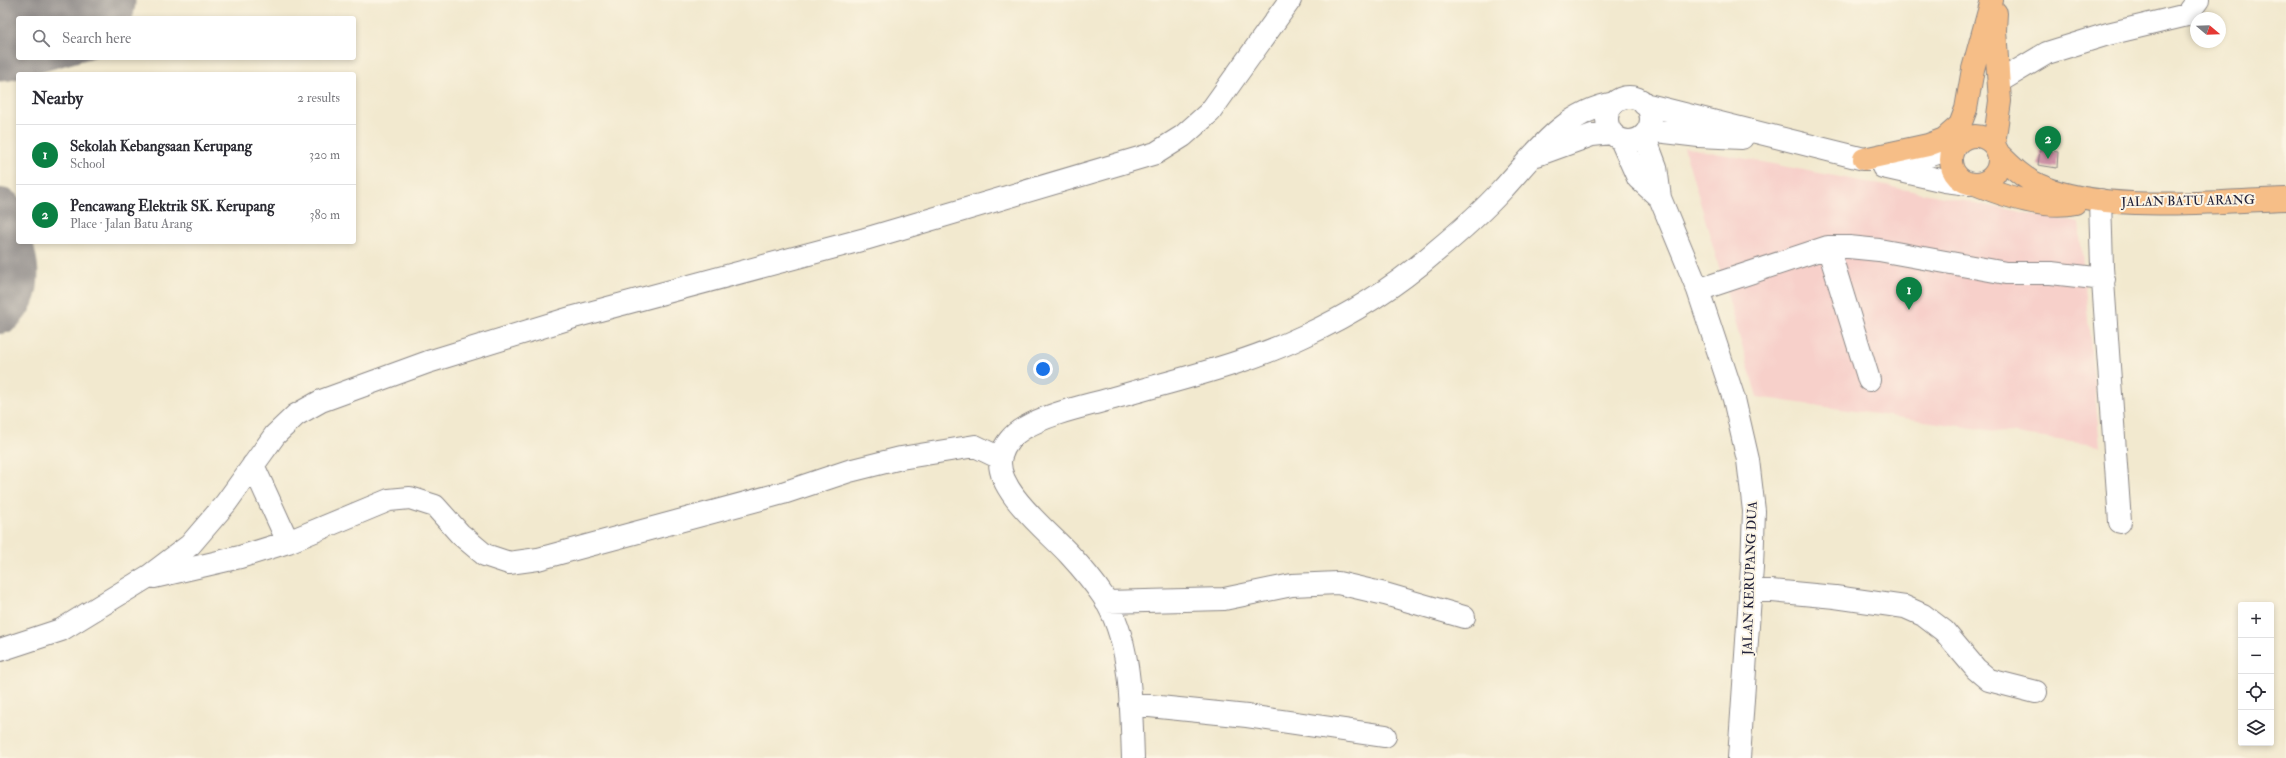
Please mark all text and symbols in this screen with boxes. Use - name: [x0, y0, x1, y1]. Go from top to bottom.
- north arrow: [2190, 12, 2226, 48]
- search box: [16, 16, 356, 60]
- icon: search: [30, 27, 52, 49]
- text: Search here: [62, 29, 131, 48]
- text: Nearby: [32, 88, 83, 109]
- text: 2 results: [297, 90, 340, 106]
- pin: 2: [2035, 126, 2061, 159]
- text: Sekolah Kebangsaan Kerupang: [70, 137, 252, 156]
- text: 1: [43, 147, 47, 163]
- text: 320 m: [309, 147, 340, 163]
- text: School: [70, 156, 105, 172]
- street label: JALAN BATU ARANG: [2120, 192, 2255, 210]
- text: Pencawang Elektrik SK. Kerupang: [70, 197, 275, 216]
- text: 2: [42, 207, 48, 223]
- text: 380 m: [309, 207, 340, 223]
- text: Place · Jalan Batu Arang: [70, 216, 193, 232]
- pin: 1: [1896, 277, 1922, 310]
- your location: [1033, 359, 1053, 379]
- street label: JALAN KERUPANG DUA: [1739, 500, 1761, 656]
- map controls: [2238, 602, 2274, 746]
- button: +: [2238, 602, 2274, 638]
- button: −: [2238, 638, 2274, 674]
- button: locate: [2238, 674, 2274, 710]
- button: layers: [2238, 710, 2274, 746]

